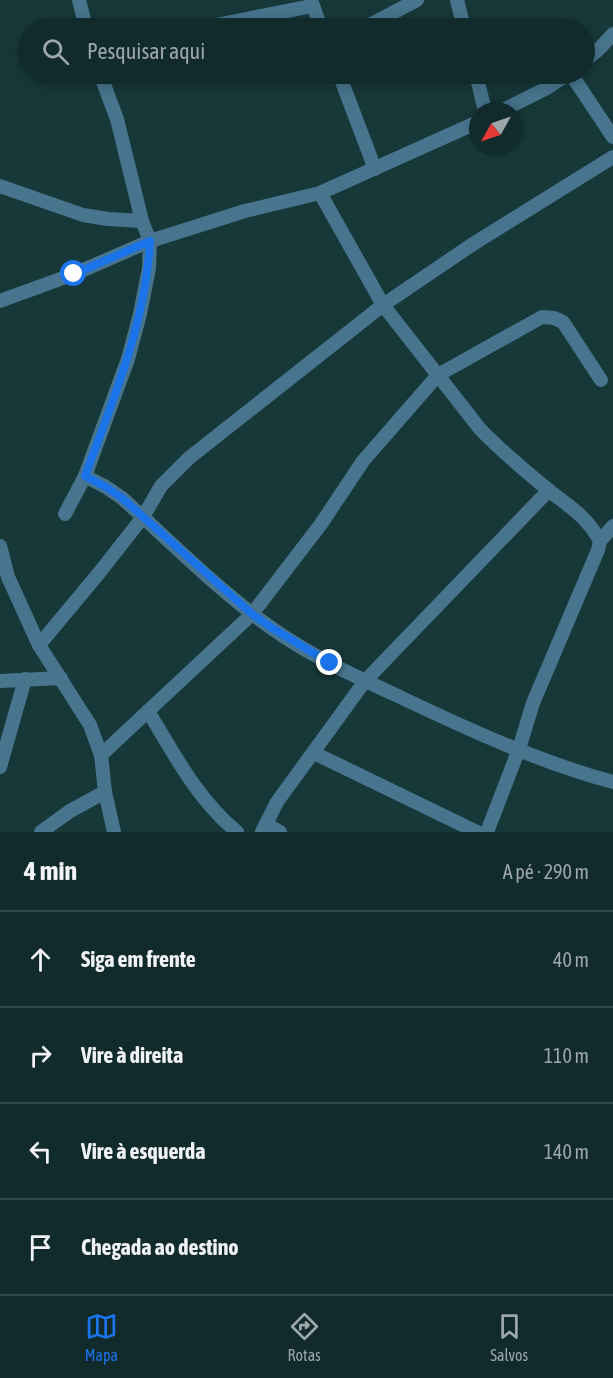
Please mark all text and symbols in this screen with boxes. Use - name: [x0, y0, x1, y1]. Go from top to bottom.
- search box: [18, 18, 595, 84]
- icon: search: [39, 35, 72, 68]
- text: Pesquisar aqui: [87, 38, 205, 64]
- north arrow: [469, 102, 523, 156]
- route start: [60, 260, 86, 286]
- route end: [316, 649, 342, 675]
- text: 4 min: [24, 856, 77, 886]
- text: A pé · 290 m: [503, 860, 589, 883]
- icon: ahead: [24, 943, 57, 976]
- text: Siga em frente: [81, 946, 196, 972]
- text: 40 m: [553, 948, 589, 971]
- icon: right: [24, 1039, 57, 1072]
- text: Vire à direita: [81, 1042, 183, 1068]
- text: 110 m: [544, 1044, 589, 1067]
- icon: left: [24, 1135, 57, 1168]
- text: Vire à esquerda: [81, 1138, 206, 1164]
- text: 140 m: [544, 1140, 589, 1163]
- icon: arrive: [24, 1231, 57, 1264]
- text: Chegada ao destino: [81, 1234, 239, 1260]
- tab: Mapa: [85, 1310, 118, 1364]
- tab: Rotas: [288, 1310, 321, 1364]
- tab: Salvos: [490, 1310, 528, 1364]

